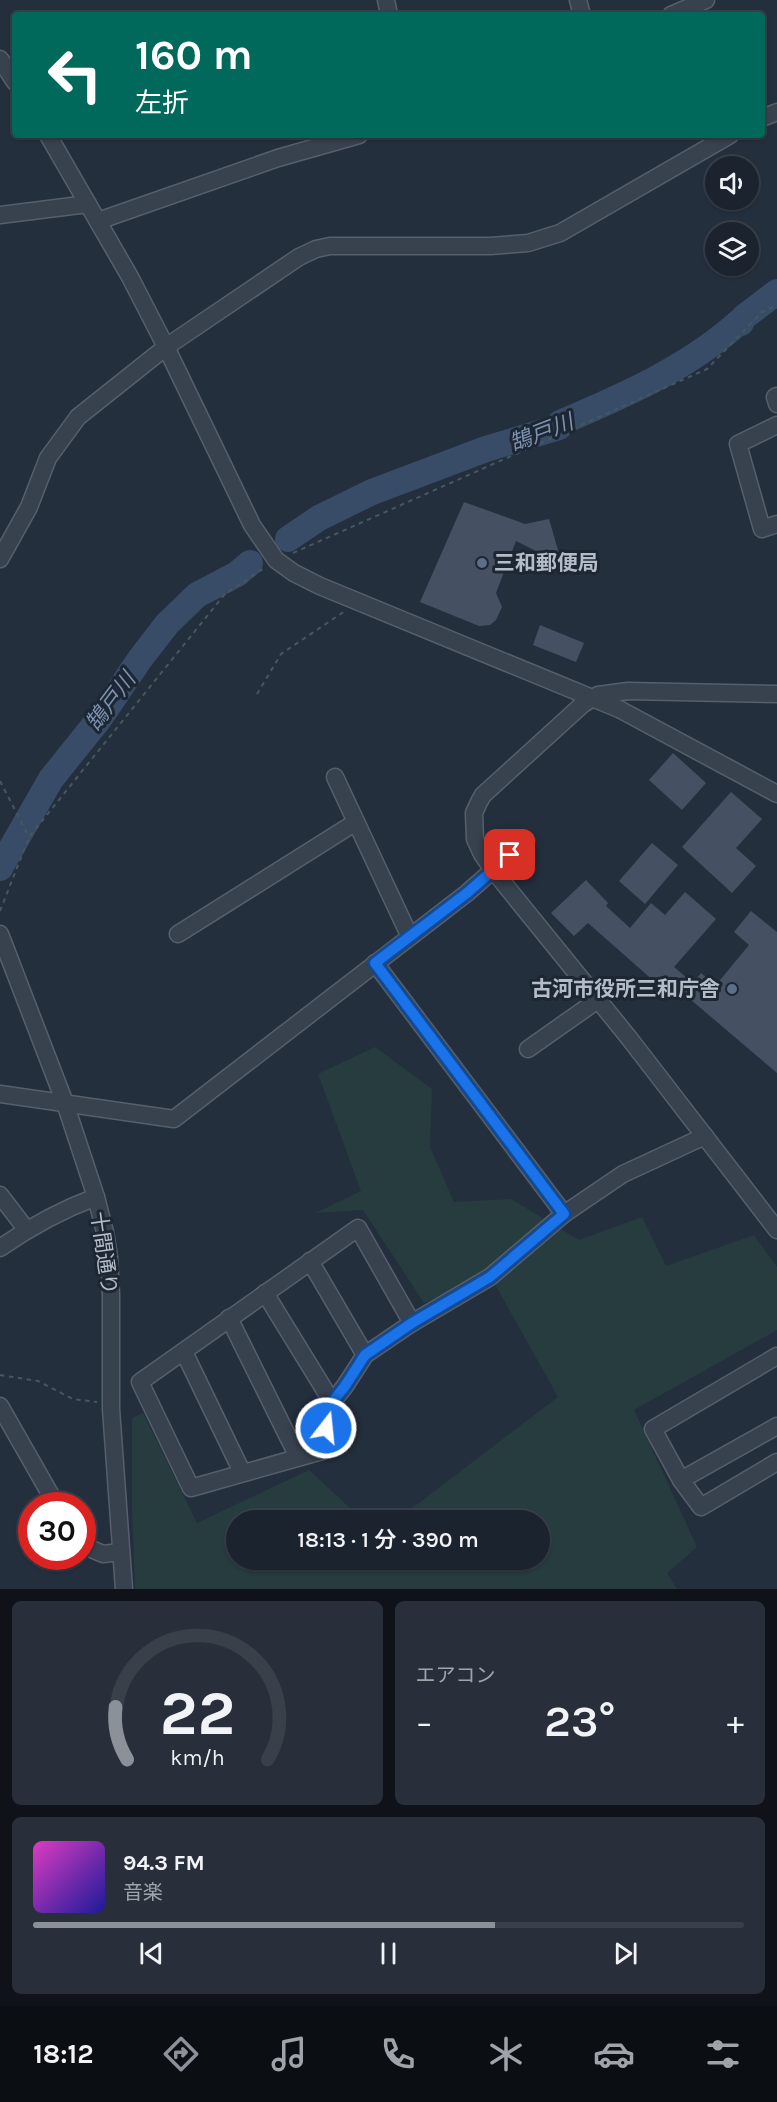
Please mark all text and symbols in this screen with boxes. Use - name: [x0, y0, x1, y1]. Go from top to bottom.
- text: 160 m: [135, 30, 253, 80]
- icon: left: [36, 36, 114, 114]
- text: 左折: [135, 87, 189, 119]
- map controls: [705, 156, 759, 276]
- button: sound: [705, 156, 759, 210]
- button: layers: [705, 222, 759, 276]
- water label: 鵠戸川: [506, 408, 579, 457]
- place label: 三和郵便局: [494, 551, 599, 575]
- marker: 三和郵便局: [475, 556, 489, 570]
- water label: 鵠戸川: [81, 666, 142, 736]
- pin: [484, 829, 535, 880]
- icon: arrive: [493, 838, 526, 871]
- place label: 古河市役所三和庁舎: [531, 977, 720, 1001]
- marker: 古河市役所三和庁舎: [725, 982, 739, 996]
- street label: 十間通り: [86, 1210, 122, 1296]
- position arrow: [294, 1396, 358, 1460]
- speed limit sign: 30: [18, 1492, 96, 1570]
- text: 18:13 · 1 分 · 390 m: [297, 1527, 479, 1553]
- text: エアコン: [416, 1664, 496, 1687]
- text: 22: [159, 1677, 235, 1750]
- text: 23°: [544, 1695, 615, 1747]
- text: −: [416, 1703, 433, 1741]
- text: +: [727, 1703, 744, 1741]
- text: km/h: [170, 1745, 224, 1770]
- text: 94.3 FM: [123, 1850, 205, 1876]
- text: 音楽: [123, 1881, 163, 1904]
- icon: previous: [135, 1937, 168, 1970]
- icon: pause: [372, 1937, 405, 1970]
- icon: next: [609, 1937, 642, 1970]
- icon: directions: [160, 2033, 202, 2075]
- icon: music: [268, 2033, 310, 2075]
- icon: phone: [377, 2033, 419, 2075]
- icon: climate: [485, 2033, 527, 2075]
- icon: car: [593, 2033, 635, 2075]
- icon: filters: [702, 2033, 744, 2075]
- text: 18:12: [33, 2038, 94, 2070]

